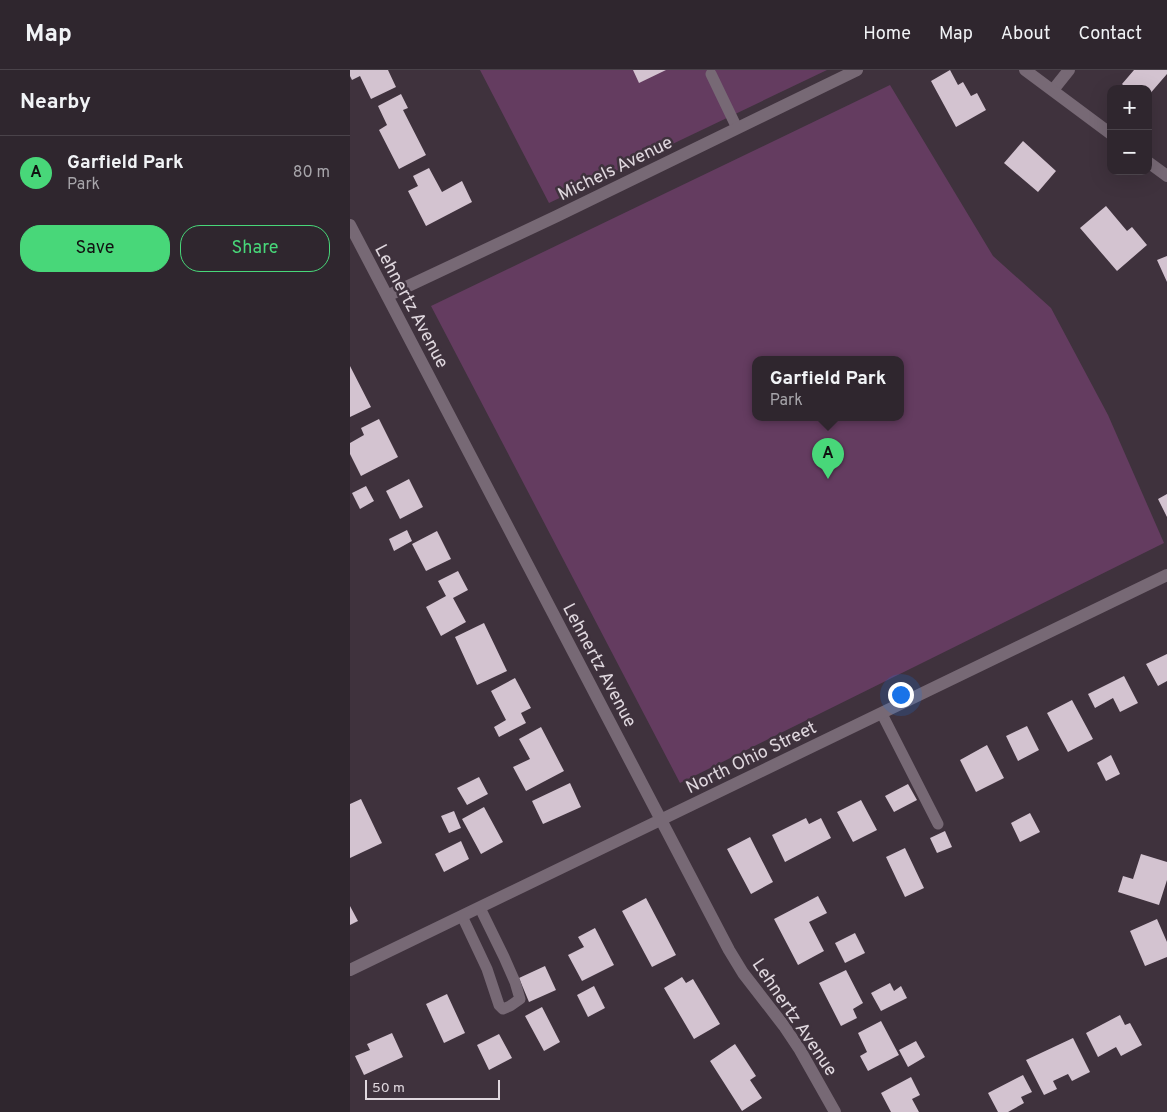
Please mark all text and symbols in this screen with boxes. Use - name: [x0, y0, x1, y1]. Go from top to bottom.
- text: Map: [25, 20, 72, 50]
- text: Home: [863, 23, 911, 46]
- text: Map: [939, 23, 973, 46]
- text: About: [1001, 23, 1050, 46]
- text: Contact: [1078, 23, 1142, 46]
- map controls: [1107, 85, 1152, 175]
- button: +: [1107, 85, 1152, 130]
- text: Nearby: [20, 89, 91, 116]
- button: −: [1107, 130, 1152, 175]
- street label: Michels Avenue: [554, 132, 677, 207]
- text: Garfield Park: [67, 151, 184, 175]
- text: A: [30, 163, 42, 183]
- text: 80 m: [293, 163, 330, 183]
- text: Park: [67, 175, 100, 195]
- button: Save: [20, 225, 170, 272]
- button: Share: [180, 225, 330, 272]
- street label: Lehnertz Avenue: [368, 241, 453, 373]
- popup: [752, 356, 904, 421]
- text: Garfield Park: [770, 367, 886, 391]
- text: Park: [770, 391, 803, 411]
- pin: A: [812, 438, 844, 479]
- street label: Lehnertz Avenue: [556, 600, 641, 732]
- your location: [888, 682, 914, 708]
- street label: North Ohio Street: [683, 717, 821, 800]
- street label: Lehnertz Avenue: [746, 955, 842, 1081]
- scale bar: [365, 1077, 500, 1100]
- text: 50 m: [372, 1080, 405, 1097]

